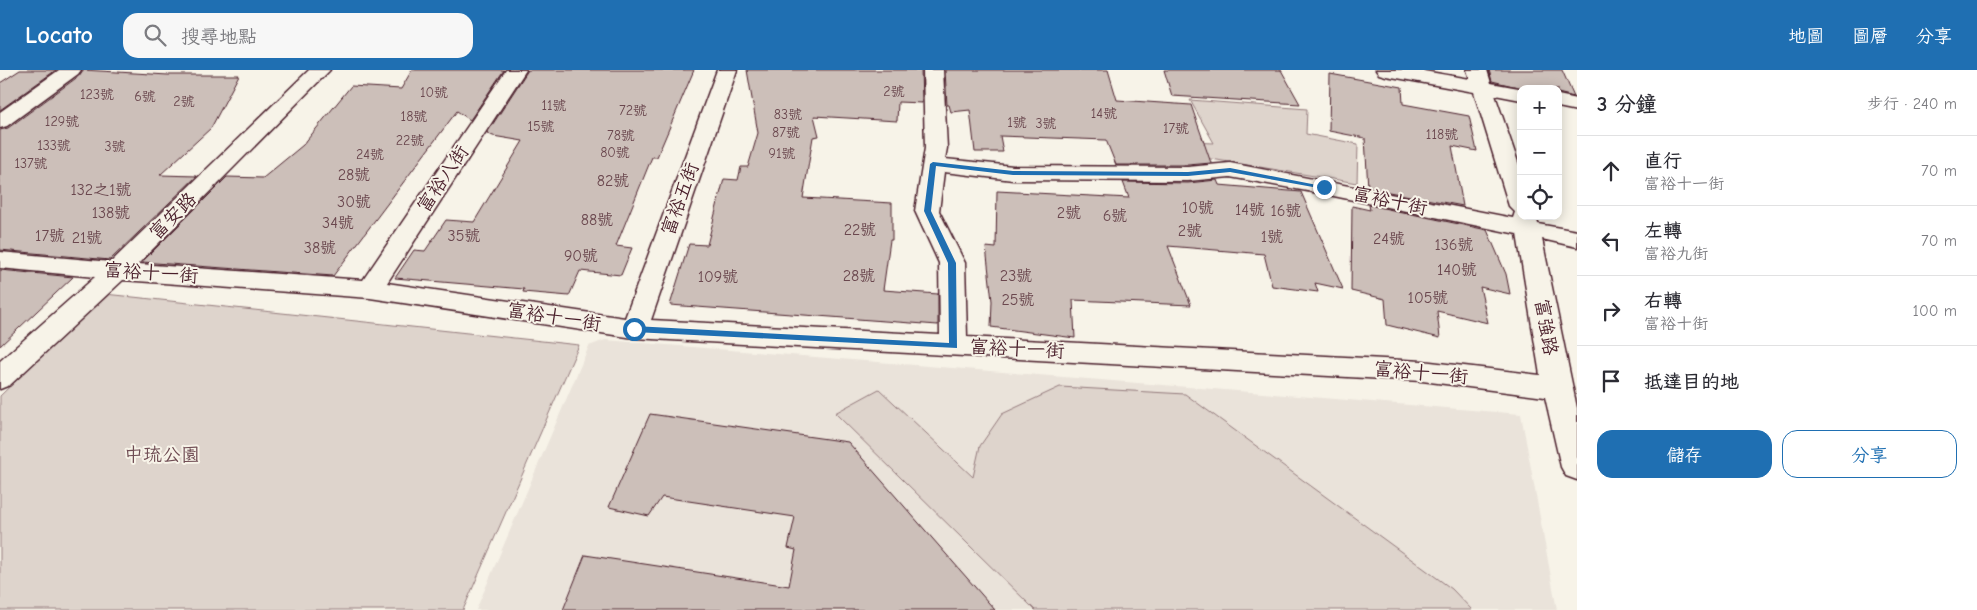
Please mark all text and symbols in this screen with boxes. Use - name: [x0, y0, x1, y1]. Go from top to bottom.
- search box: [123, 13, 473, 58]
- text: Locato: [25, 21, 93, 49]
- icon: search: [141, 21, 169, 49]
- text: 搜尋地點: [181, 26, 257, 48]
- text: 地圖: [1788, 26, 1824, 47]
- text: 圖層: [1852, 26, 1888, 47]
- text: 分享: [1916, 26, 1952, 47]
- house number: 2號: [883, 83, 905, 100]
- house number: 10號: [420, 84, 448, 101]
- map controls: [1517, 85, 1562, 220]
- button: +: [1517, 85, 1562, 130]
- house number: 123號: [80, 86, 114, 103]
- house number: 6號: [134, 88, 156, 105]
- text: 3 分鐘: [1597, 92, 1657, 116]
- house number: 2號: [173, 93, 195, 110]
- text: 步行 · 240 m: [1867, 95, 1957, 113]
- house number: 11號: [541, 97, 567, 114]
- house number: 72號: [619, 102, 647, 119]
- house number: 14號: [1091, 105, 1117, 122]
- house number: 83號: [774, 106, 802, 123]
- house number: 18號: [401, 108, 427, 125]
- house number: 129號: [45, 113, 79, 130]
- house number: 1號: [1007, 114, 1027, 131]
- house number: 3號: [1035, 115, 1057, 132]
- house number: 15號: [527, 118, 555, 135]
- house number: 17號: [1163, 120, 1189, 137]
- house number: 87號: [772, 124, 800, 141]
- house number: 118號: [1426, 126, 1458, 143]
- house number: 78號: [607, 127, 635, 144]
- button: −: [1517, 130, 1562, 175]
- house number: 22號: [396, 132, 424, 149]
- house number: 133號: [37, 137, 71, 154]
- house number: 3號: [104, 138, 126, 155]
- street label: 富裕八街: [413, 141, 473, 217]
- house number: 80號: [600, 144, 630, 161]
- house number: 91號: [769, 145, 795, 162]
- house number: 24號: [356, 146, 384, 163]
- text: 直行: [1644, 150, 1682, 172]
- house number: 137號: [14, 155, 48, 172]
- icon: ahead: [1597, 157, 1625, 185]
- street label: 富裕五街: [657, 160, 703, 238]
- text: 70 m: [1921, 162, 1957, 180]
- house number: 28號: [338, 166, 370, 184]
- house number: 82號: [597, 172, 629, 190]
- button: locate: [1517, 175, 1562, 220]
- text: 富裕十一街: [1644, 175, 1724, 193]
- route end: [1313, 176, 1336, 199]
- house number: 132之1號: [70, 181, 132, 199]
- street label: 富裕十街: [1351, 182, 1429, 220]
- street label: 富安路: [145, 188, 201, 244]
- house number: 30號: [337, 193, 371, 211]
- house number: 10號: [1182, 199, 1214, 217]
- house number: 14號: [1235, 201, 1265, 219]
- house number: 16號: [1270, 202, 1302, 220]
- house number: 138號: [92, 204, 130, 222]
- house number: 2號: [1057, 204, 1081, 222]
- house number: 6號: [1103, 207, 1127, 225]
- house number: 88號: [581, 211, 613, 229]
- house number: 34號: [322, 214, 354, 232]
- text: 左轉: [1644, 220, 1682, 242]
- house number: 22號: [844, 221, 876, 239]
- house number: 2號: [1178, 222, 1202, 240]
- house number: 17號: [35, 227, 65, 245]
- house number: 35號: [448, 227, 480, 245]
- icon: left: [1597, 227, 1625, 255]
- house number: 1號: [1261, 228, 1283, 246]
- house number: 21號: [72, 229, 102, 247]
- house number: 24號: [1373, 230, 1405, 248]
- text: 70 m: [1921, 232, 1957, 250]
- house number: 136號: [1434, 236, 1474, 254]
- house number: 38號: [304, 239, 336, 257]
- text: 富裕九街: [1644, 245, 1708, 263]
- house number: 90號: [564, 247, 598, 265]
- street label: 富裕十一街: [103, 259, 199, 287]
- house number: 140號: [1437, 261, 1477, 279]
- house number: 28號: [843, 267, 875, 285]
- house number: 23號: [1000, 267, 1032, 285]
- house number: 109號: [698, 268, 738, 286]
- house number: 105號: [1408, 289, 1448, 307]
- text: 右轉: [1644, 290, 1682, 312]
- house number: 25號: [1001, 291, 1035, 309]
- street label: 富強路: [1530, 297, 1562, 357]
- icon: right: [1597, 297, 1625, 325]
- street label: 富裕十一街: [505, 299, 603, 335]
- text: 100 m: [1913, 302, 1957, 320]
- text: 富裕十街: [1644, 315, 1708, 333]
- route start: [623, 318, 646, 341]
- street label: 富裕十一街: [969, 336, 1065, 362]
- street label: 富裕十一街: [1373, 358, 1469, 388]
- icon: arrive: [1597, 367, 1625, 395]
- text: 抵達目的地: [1644, 371, 1739, 393]
- button: 儲存: [1597, 430, 1772, 478]
- button: 分享: [1782, 430, 1957, 478]
- park label: 中琉公園: [124, 444, 200, 466]

